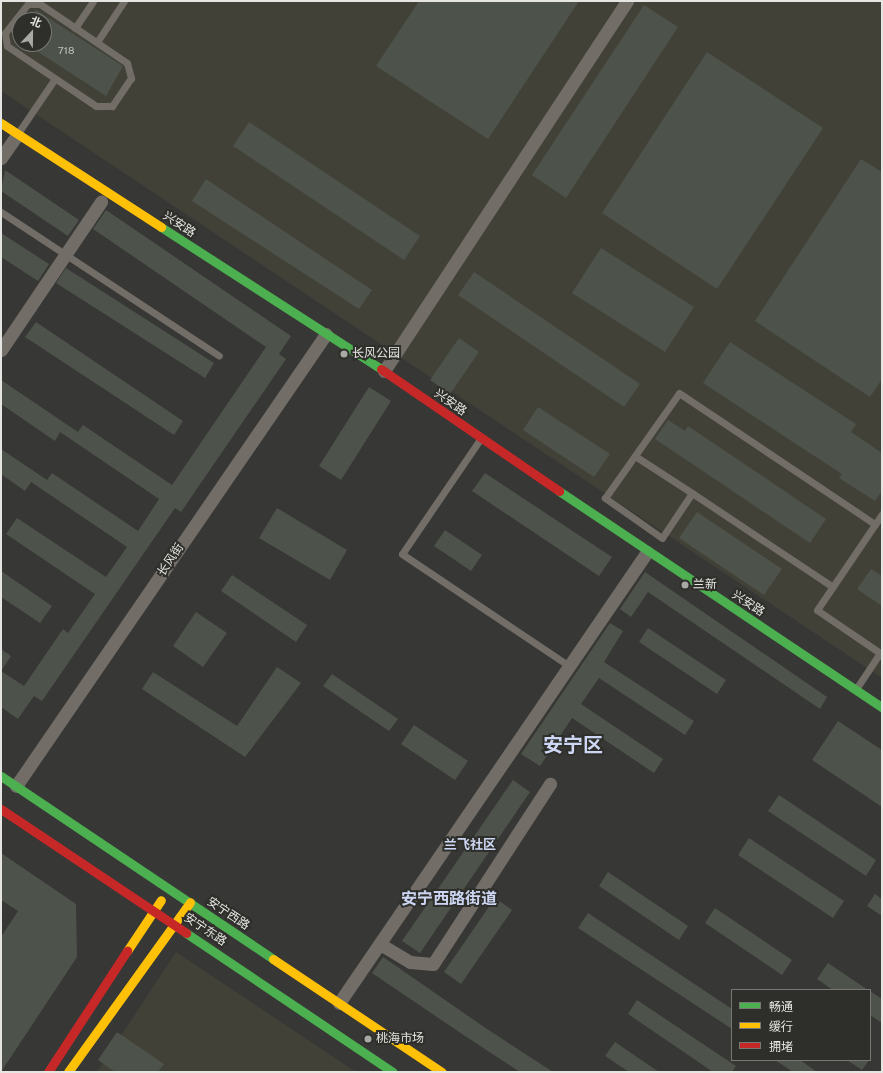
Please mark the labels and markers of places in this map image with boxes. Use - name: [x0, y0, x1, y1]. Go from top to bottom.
- place label: 长风公园: [352, 347, 400, 361]
- marker: 长风公园: [339, 349, 349, 359]
- place label: 兰新: [693, 578, 717, 592]
- marker: 兰新: [680, 580, 690, 590]
- place label: 桃海市场: [376, 1032, 424, 1046]
- marker: 桃海市场: [363, 1034, 373, 1044]

